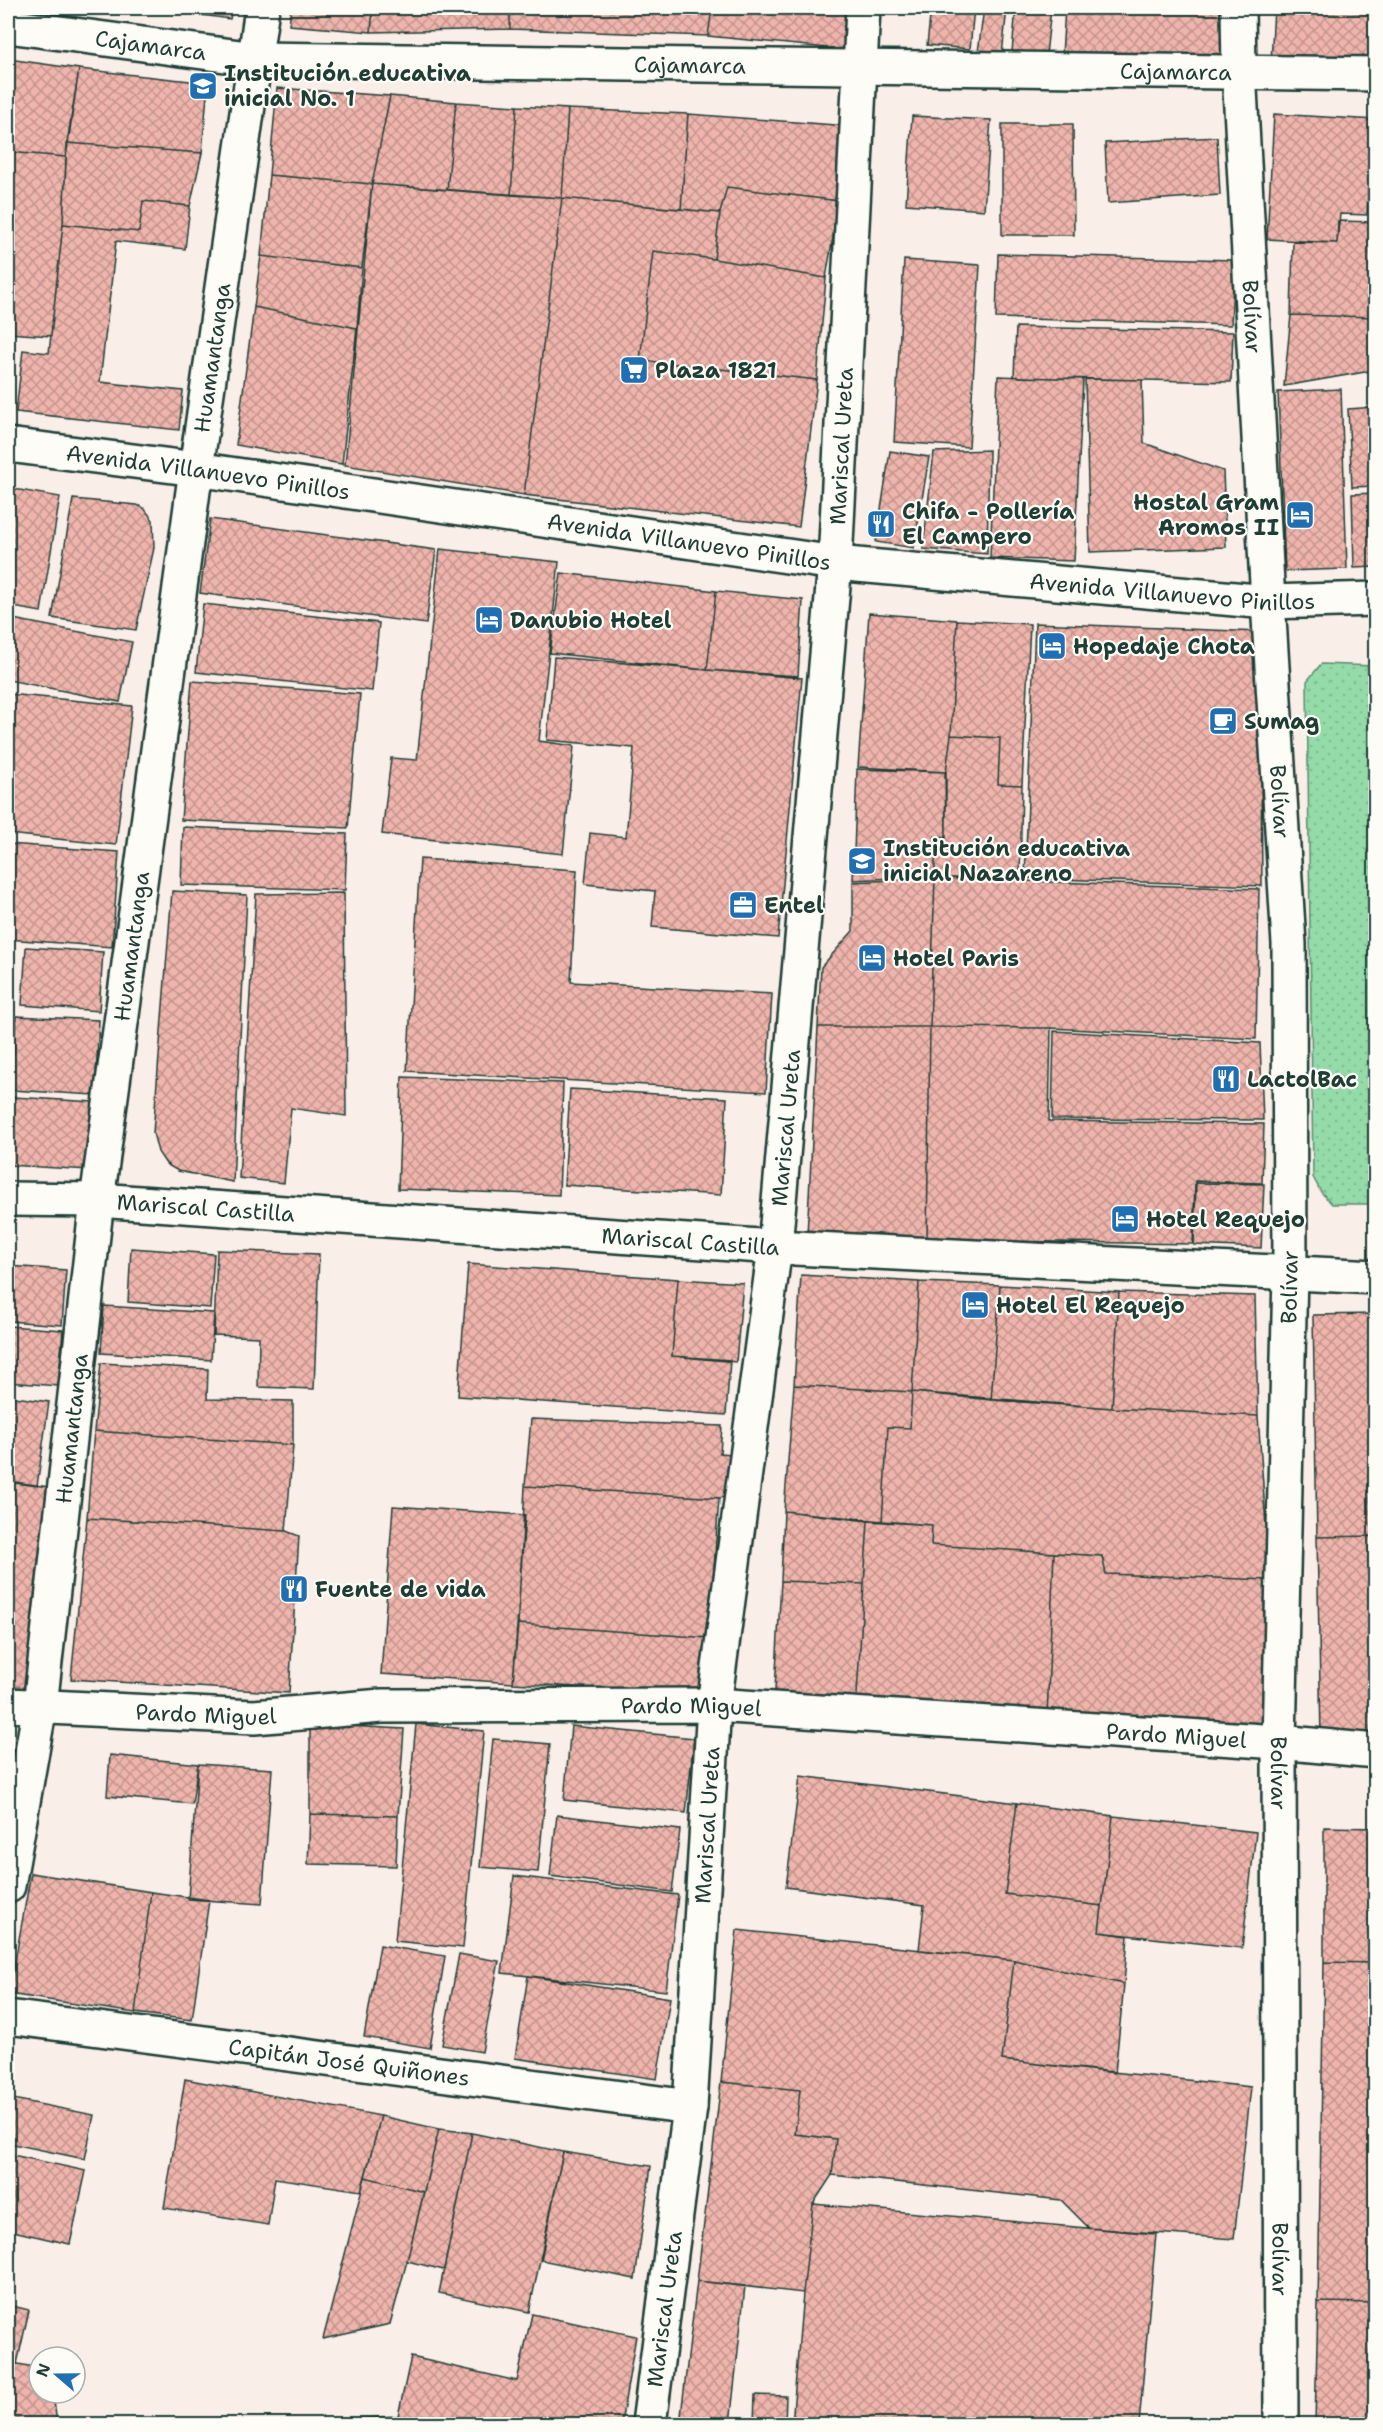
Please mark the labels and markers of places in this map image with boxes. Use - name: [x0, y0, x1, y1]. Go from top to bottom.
- place label: Institución educativa inicial No. 1: [224, 59, 471, 113]
- school or university icon: Institución educativa inicial No. 1: [187, 70, 219, 102]
- supermarket icon: Plaza 1821: [618, 354, 650, 386]
- place label: Plaza 1821: [655, 356, 777, 385]
- place label: Hostal Gram Aromos II: [1133, 488, 1279, 542]
- place label: Chifa - Pollería El Campero: [902, 497, 1074, 551]
- hotel icon: Hostal Gram Aromos II: [1284, 499, 1316, 531]
- restaurant icon: Chifa - Pollería El Campero: [865, 508, 897, 540]
- hotel icon: Danubio Hotel: [473, 604, 505, 636]
- place label: Danubio Hotel: [510, 606, 672, 635]
- hotel icon: Hopedaje Chota: [1036, 630, 1068, 662]
- place label: Hopedaje Chota: [1073, 632, 1255, 661]
- cafe icon: Sumag: [1207, 705, 1239, 737]
- place label: Sumag: [1244, 707, 1319, 736]
- place label: Institución educativa inicial Nazareno: [883, 834, 1130, 888]
- school or university icon: Institución educativa inicial Nazareno: [846, 845, 878, 877]
- office icon: Entel: [727, 889, 759, 921]
- place label: Entel: [764, 891, 824, 920]
- hotel icon: Hotel Paris: [856, 942, 888, 974]
- place label: Hotel Paris: [893, 944, 1019, 973]
- restaurant icon: LactolBac: [1210, 1063, 1242, 1095]
- place label: LactolBac: [1247, 1065, 1357, 1094]
- hotel icon: Hotel Requejo: [1109, 1203, 1141, 1235]
- place label: Hotel Requejo: [1146, 1205, 1305, 1234]
- hotel icon: Hotel El Requejo: [959, 1289, 991, 1321]
- place label: Hotel El Requejo: [996, 1291, 1185, 1320]
- restaurant icon: Fuente de vida: [278, 1573, 310, 1605]
- place label: Fuente de vida: [315, 1575, 486, 1604]

